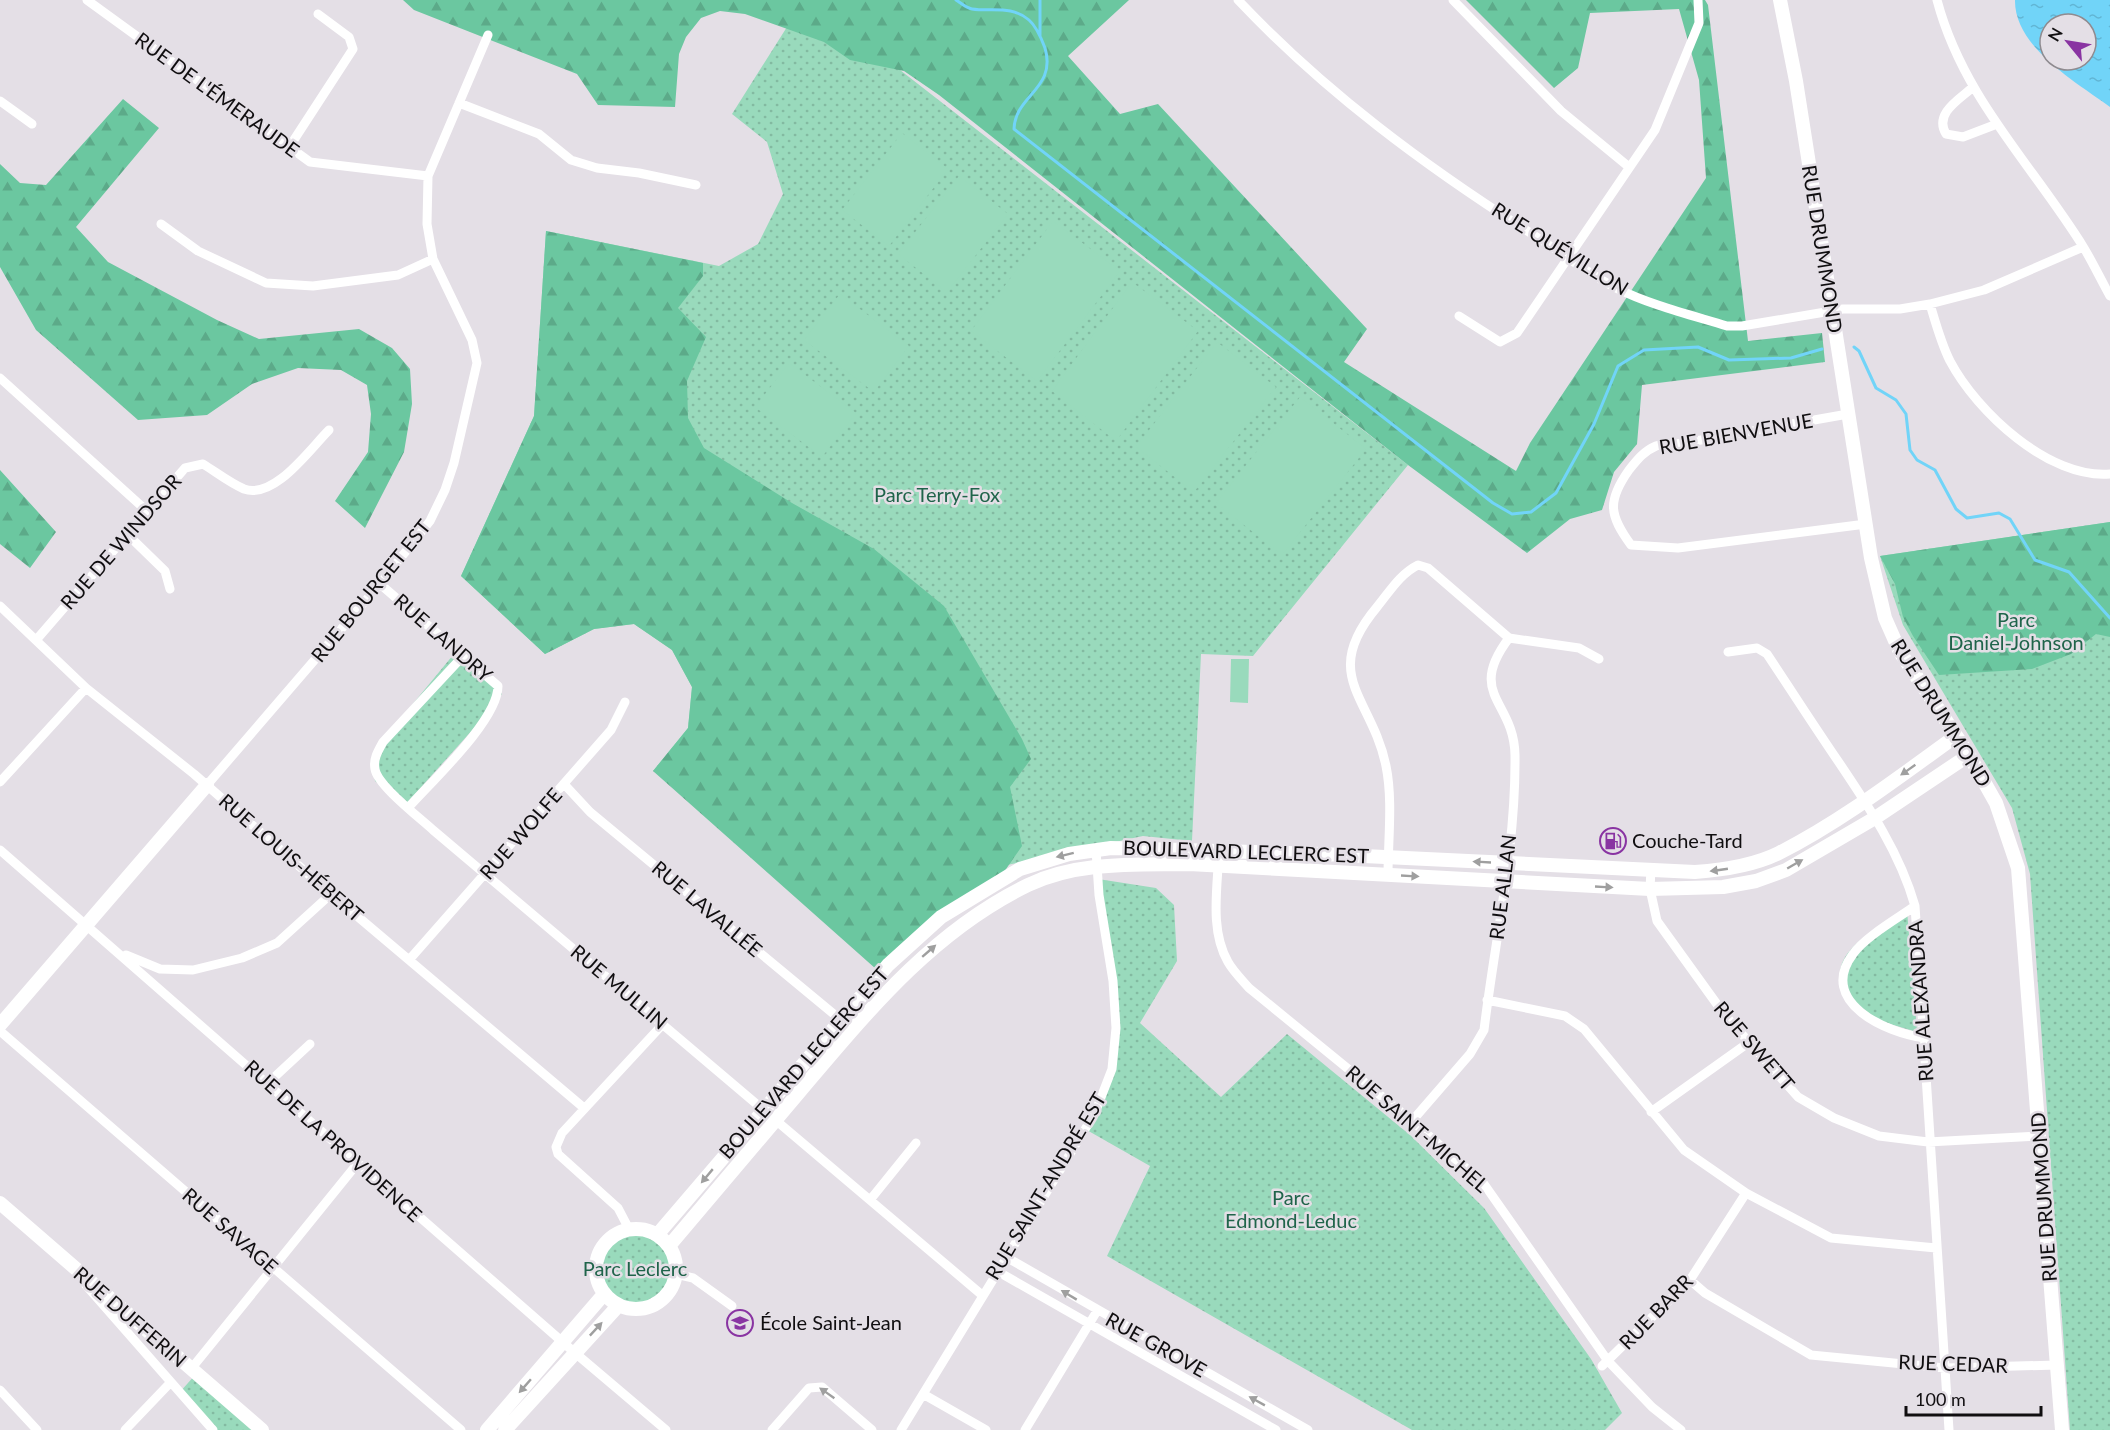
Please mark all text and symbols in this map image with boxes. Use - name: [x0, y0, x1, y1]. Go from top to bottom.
- north arrow: [2038, 12, 2098, 72]
- text: N: [2043, 24, 2066, 44]
- street label: RUE DE L'ÉMERAUDE: [131, 27, 304, 162]
- street label: RUE DRUMMOND: [1798, 163, 1848, 335]
- street label: RUE QUÉVILLON: [1488, 197, 1633, 300]
- street label: RUE BIENVENUE: [1657, 408, 1815, 458]
- street label: RUE DE WINDSOR: [55, 468, 186, 614]
- park label: Parc Terry-Fox: [874, 482, 1000, 506]
- street label: RUE BOURGET EST: [305, 514, 435, 667]
- street label: RUE LANDRY: [390, 588, 498, 687]
- park label: Parc Daniel-Johnson: [1948, 607, 2084, 654]
- street label: RUE DRUMMOND: [1887, 634, 1997, 791]
- one-way arrow: [1900, 764, 1916, 776]
- street label: RUE WOLFE: [474, 783, 566, 884]
- street label: RUE LOUIS-HÉBERT: [215, 788, 369, 927]
- fuel station icon: Couche-Tard: [1598, 826, 1628, 856]
- place label: Couche-Tard: [1632, 828, 1743, 852]
- street label: RUE ALLAN: [1484, 833, 1520, 941]
- street label: BOULEVARD LECLERC EST: [1123, 835, 1370, 867]
- one-way arrow: [1056, 851, 1074, 861]
- street label: RUE LAVALLÉE: [648, 855, 768, 961]
- one-way arrow: [1473, 858, 1492, 867]
- one-way arrow: [1787, 859, 1803, 870]
- one-way arrow: [1709, 865, 1728, 874]
- one-way arrow: [1400, 872, 1419, 881]
- one-way arrow: [1595, 882, 1614, 891]
- street label: RUE ALEXANDRA: [1902, 919, 1938, 1083]
- street label: RUE MULLIN: [567, 939, 673, 1034]
- one-way arrow: [921, 945, 936, 958]
- street label: BOULEVARD LECLERC EST: [713, 961, 893, 1163]
- street label: RUE SWETT: [1709, 996, 1800, 1095]
- street label: RUE DE LA PROVIDENCE: [240, 1054, 427, 1226]
- street label: RUE SAINT-MICHEL: [1341, 1060, 1494, 1197]
- street label: RUE SAINT-ANDRÉ EST: [980, 1087, 1111, 1284]
- street label: RUE DRUMMOND: [2025, 1112, 2061, 1283]
- one-way arrow: [701, 1168, 714, 1184]
- street label: RUE SAVAGE: [178, 1182, 283, 1278]
- park label: Parc Edmond-Leduc: [1225, 1185, 1357, 1232]
- park label: Parc Leclerc: [583, 1256, 688, 1280]
- street label: RUE DUFFERIN: [69, 1261, 192, 1372]
- street label: RUE BARR: [1614, 1268, 1697, 1354]
- one-way arrow: [1061, 1289, 1077, 1300]
- street label: RUE GROVE: [1102, 1307, 1211, 1382]
- school or university icon: École Saint-Jean: [725, 1308, 755, 1338]
- place label: École Saint-Jean: [760, 1310, 902, 1334]
- one-way arrow: [589, 1322, 602, 1337]
- street label: RUE CEDAR: [1898, 1349, 2009, 1377]
- one-way arrow: [519, 1378, 532, 1393]
- scale bar: [1906, 1379, 2041, 1417]
- one-way arrow: [820, 1387, 836, 1399]
- text: 100 m: [1915, 1388, 1966, 1410]
- one-way arrow: [1248, 1396, 1265, 1406]

